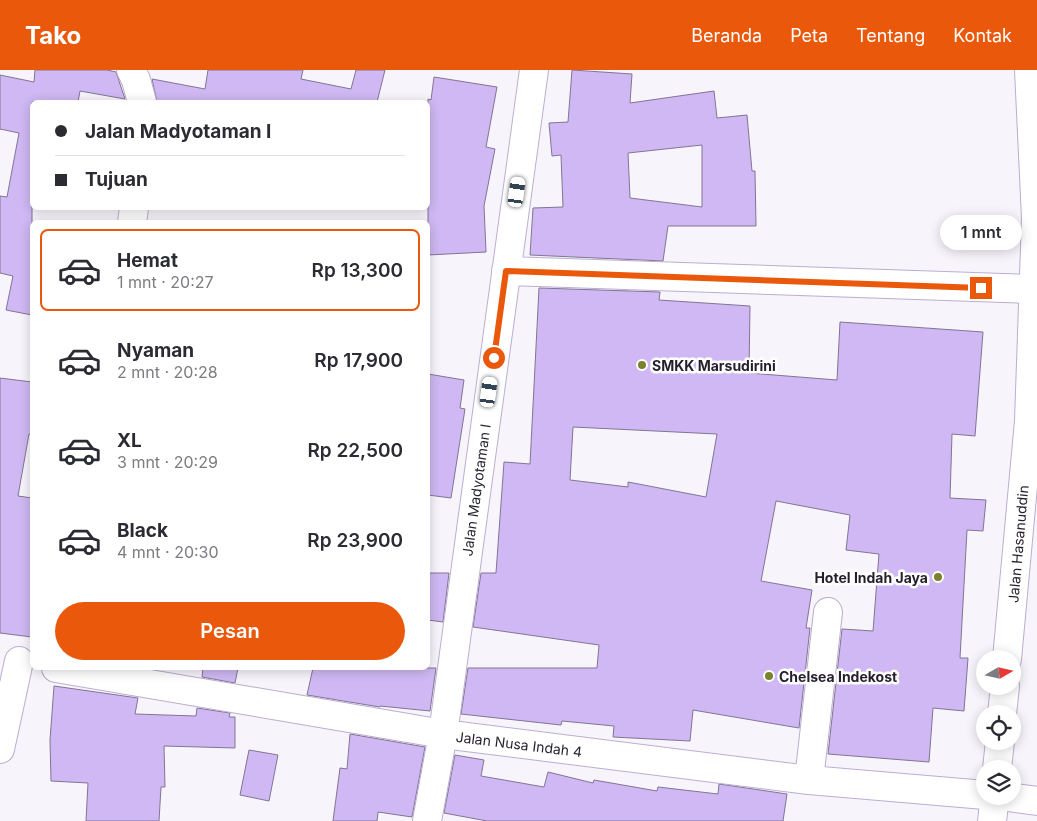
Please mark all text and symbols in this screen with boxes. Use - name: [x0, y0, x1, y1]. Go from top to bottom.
- text: Tako: [25, 21, 81, 50]
- text: Beranda: [691, 25, 762, 46]
- text: Peta: [790, 25, 828, 46]
- text: Tentang: [856, 25, 925, 46]
- text: Kontak: [953, 25, 1012, 46]
- text: Jalan Madyotaman I: [85, 120, 271, 143]
- text: Tujuan: [85, 168, 148, 191]
- car: [507, 176, 526, 208]
- callout: 1 mnt: [940, 216, 1022, 250]
- text: 1 mnt: [961, 222, 1001, 242]
- icon: car: [57, 248, 102, 293]
- text: Hemat: [117, 249, 178, 272]
- text: Rp 13,300: [311, 259, 403, 282]
- text: 1 mnt · 20:27: [117, 272, 214, 292]
- route end: [970, 277, 992, 299]
- icon: car: [57, 338, 102, 383]
- text: Nyaman: [117, 339, 194, 362]
- route start: [483, 347, 505, 369]
- text: Rp 17,900: [314, 349, 403, 372]
- place label: SMKK Marsudirini: [652, 357, 776, 374]
- marker: SMKK Marsudirini: [636, 359, 648, 371]
- text: 2 mnt · 20:28: [117, 362, 218, 382]
- car: [479, 376, 498, 408]
- street label: Jalan Madyotaman I: [458, 423, 494, 557]
- icon: car: [57, 428, 102, 473]
- text: XL: [117, 429, 142, 452]
- text: Rp 22,500: [307, 439, 403, 462]
- text: 3 mnt · 20:29: [117, 452, 218, 472]
- street label: Jalan Hasanuddin: [1004, 484, 1032, 604]
- icon: car: [57, 518, 102, 563]
- text: Black: [117, 519, 168, 542]
- text: Rp 23,900: [307, 529, 403, 552]
- text: 4 mnt · 20:30: [117, 542, 219, 562]
- place label: Hotel Indah Jaya: [814, 569, 928, 586]
- marker: Hotel Indah Jaya: [932, 571, 944, 583]
- button: Pesan: [55, 602, 405, 660]
- north arrow: [976, 650, 1021, 695]
- map controls: [976, 650, 1021, 805]
- place label: Chelsea Indekost: [779, 668, 897, 685]
- marker: Chelsea Indekost: [763, 670, 775, 682]
- button: locate: [976, 705, 1021, 750]
- street label: Jalan Nusa Indah 4: [455, 728, 583, 760]
- button: layers: [976, 760, 1021, 805]

